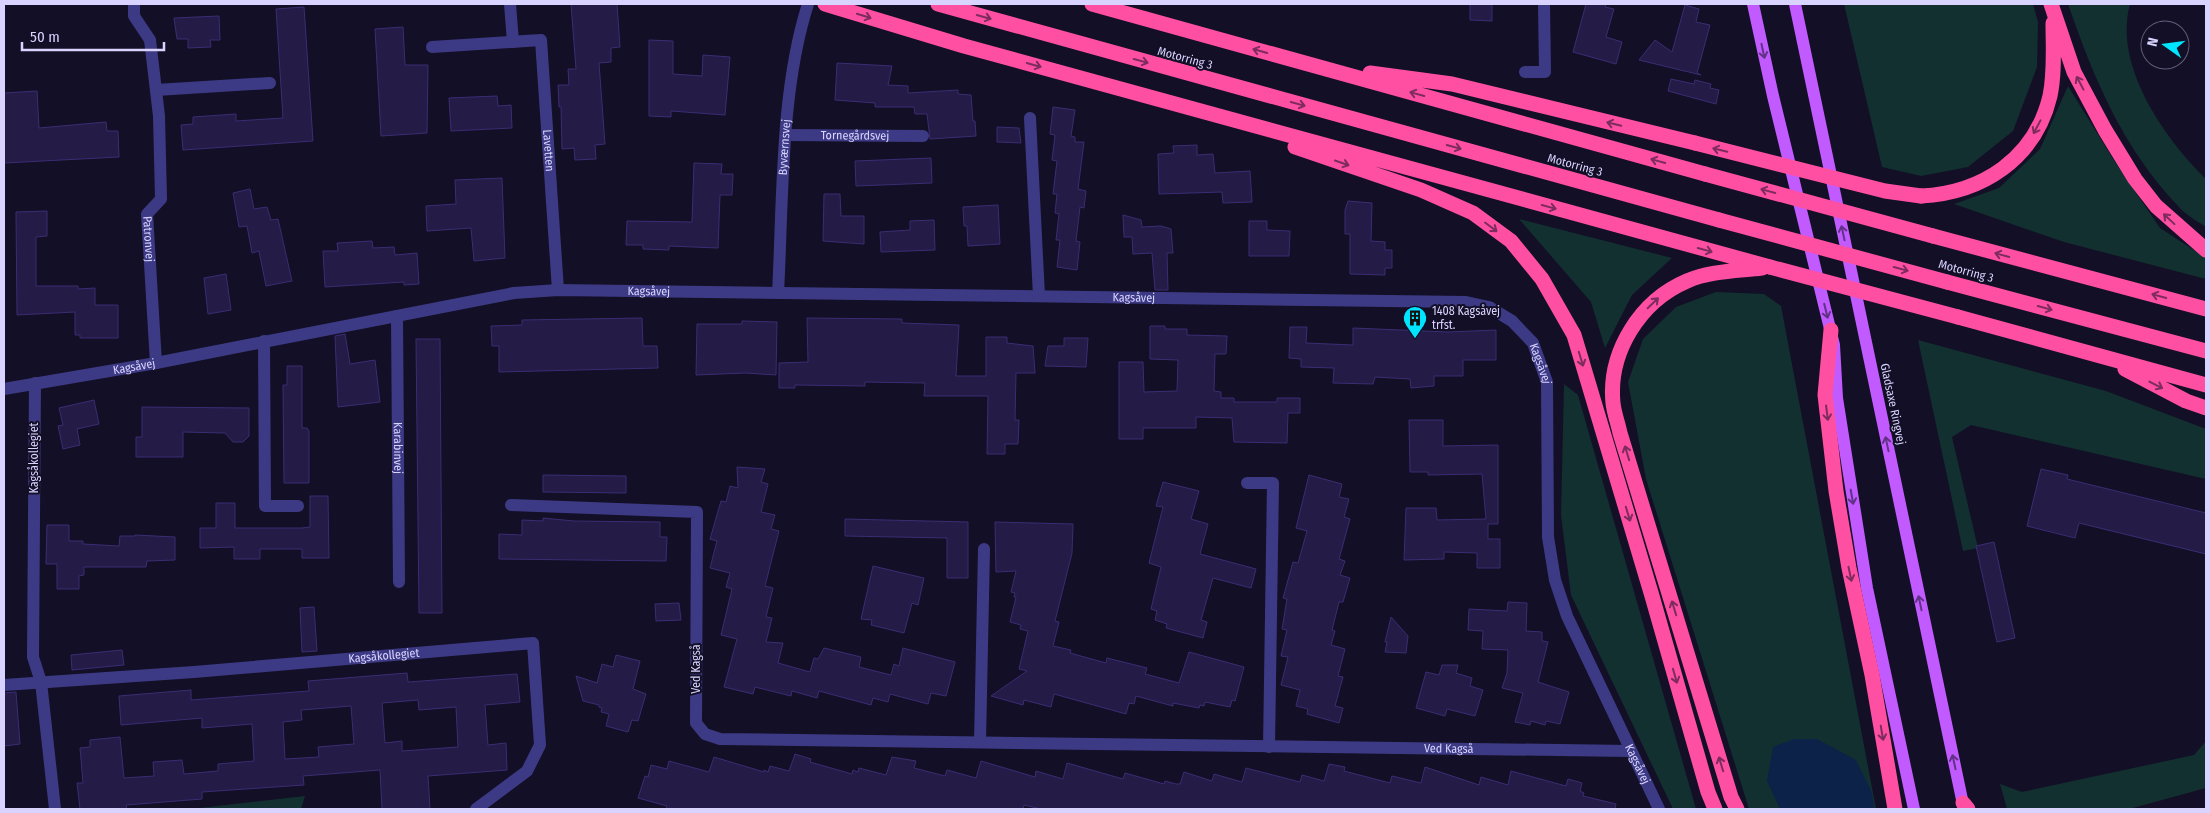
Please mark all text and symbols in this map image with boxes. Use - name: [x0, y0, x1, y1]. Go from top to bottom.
- one-way arrow: [855, 11, 871, 21]
- one-way arrow: [976, 13, 992, 22]
- scale bar: [22, 20, 165, 52]
- north arrow: [2140, 20, 2190, 70]
- text: 50 m: [30, 28, 60, 46]
- text: N: [2144, 36, 2162, 48]
- one-way arrow: [1759, 43, 1769, 59]
- street label: Motorring 3: [1156, 44, 1214, 72]
- one-way arrow: [1253, 45, 1269, 55]
- one-way arrow: [1132, 57, 1148, 67]
- one-way arrow: [1025, 61, 1041, 70]
- one-way arrow: [2075, 76, 2085, 91]
- one-way arrow: [1409, 89, 1425, 98]
- one-way arrow: [1289, 100, 1305, 110]
- street label: Byværnsvej: [776, 118, 794, 176]
- one-way arrow: [1606, 118, 1622, 128]
- one-way arrow: [2032, 120, 2042, 135]
- street label: Tornegårdsvej: [821, 128, 889, 143]
- street label: Lavetten: [540, 129, 557, 172]
- one-way arrow: [1446, 143, 1462, 153]
- one-way arrow: [1712, 144, 1728, 154]
- street label: Motorring 3: [1546, 151, 1604, 179]
- one-way arrow: [1650, 155, 1666, 165]
- one-way arrow: [1334, 159, 1350, 168]
- one-way arrow: [1760, 186, 1776, 195]
- one-way arrow: [1540, 202, 1556, 212]
- one-way arrow: [2163, 213, 2175, 225]
- street label: Patronvej: [140, 216, 157, 263]
- one-way arrow: [1484, 222, 1498, 232]
- one-way arrow: [1838, 226, 1847, 242]
- one-way arrow: [1697, 245, 1713, 255]
- one-way arrow: [1995, 249, 2011, 259]
- street label: Motorring 3: [1937, 257, 1995, 285]
- one-way arrow: [1893, 265, 1909, 274]
- street label: Kagsåvej: [628, 284, 670, 298]
- street label: Kagsåvej: [1112, 290, 1155, 305]
- one-way arrow: [2152, 291, 2168, 301]
- one-way arrow: [1647, 297, 1659, 310]
- one-way arrow: [1822, 303, 1831, 319]
- place label: 1408 Kagsåvej trfst.: [1432, 304, 1500, 332]
- one-way arrow: [2037, 304, 2053, 313]
- building icon: 1408 Kagsåvej trfst.: [1402, 305, 1428, 339]
- street label: Kagsåvej: [1527, 341, 1554, 384]
- one-way arrow: [1576, 350, 1586, 366]
- street label: Kagsåvej: [112, 356, 156, 377]
- street label: Gladsaxe Ringvej: [1878, 362, 1908, 446]
- one-way arrow: [2148, 381, 2163, 390]
- one-way arrow: [1822, 405, 1832, 421]
- street label: Kagsåkollegiet: [27, 422, 41, 494]
- street label: Karabinvej: [391, 422, 405, 474]
- one-way arrow: [1882, 436, 1891, 452]
- one-way arrow: [1621, 445, 1631, 461]
- one-way arrow: [1847, 489, 1857, 505]
- one-way arrow: [1623, 506, 1633, 522]
- one-way arrow: [1846, 565, 1856, 581]
- one-way arrow: [1915, 595, 1924, 611]
- one-way arrow: [1668, 601, 1678, 617]
- street label: Ved Kagså: [689, 644, 703, 694]
- street label: Kagsåkollegiet: [348, 646, 420, 666]
- one-way arrow: [1670, 668, 1680, 684]
- one-way arrow: [1878, 725, 1888, 741]
- street label: Ved Kagså: [1424, 741, 1474, 756]
- street label: Kagsåvej: [1622, 742, 1653, 786]
- one-way arrow: [1949, 754, 1958, 770]
- one-way arrow: [1715, 756, 1725, 772]

